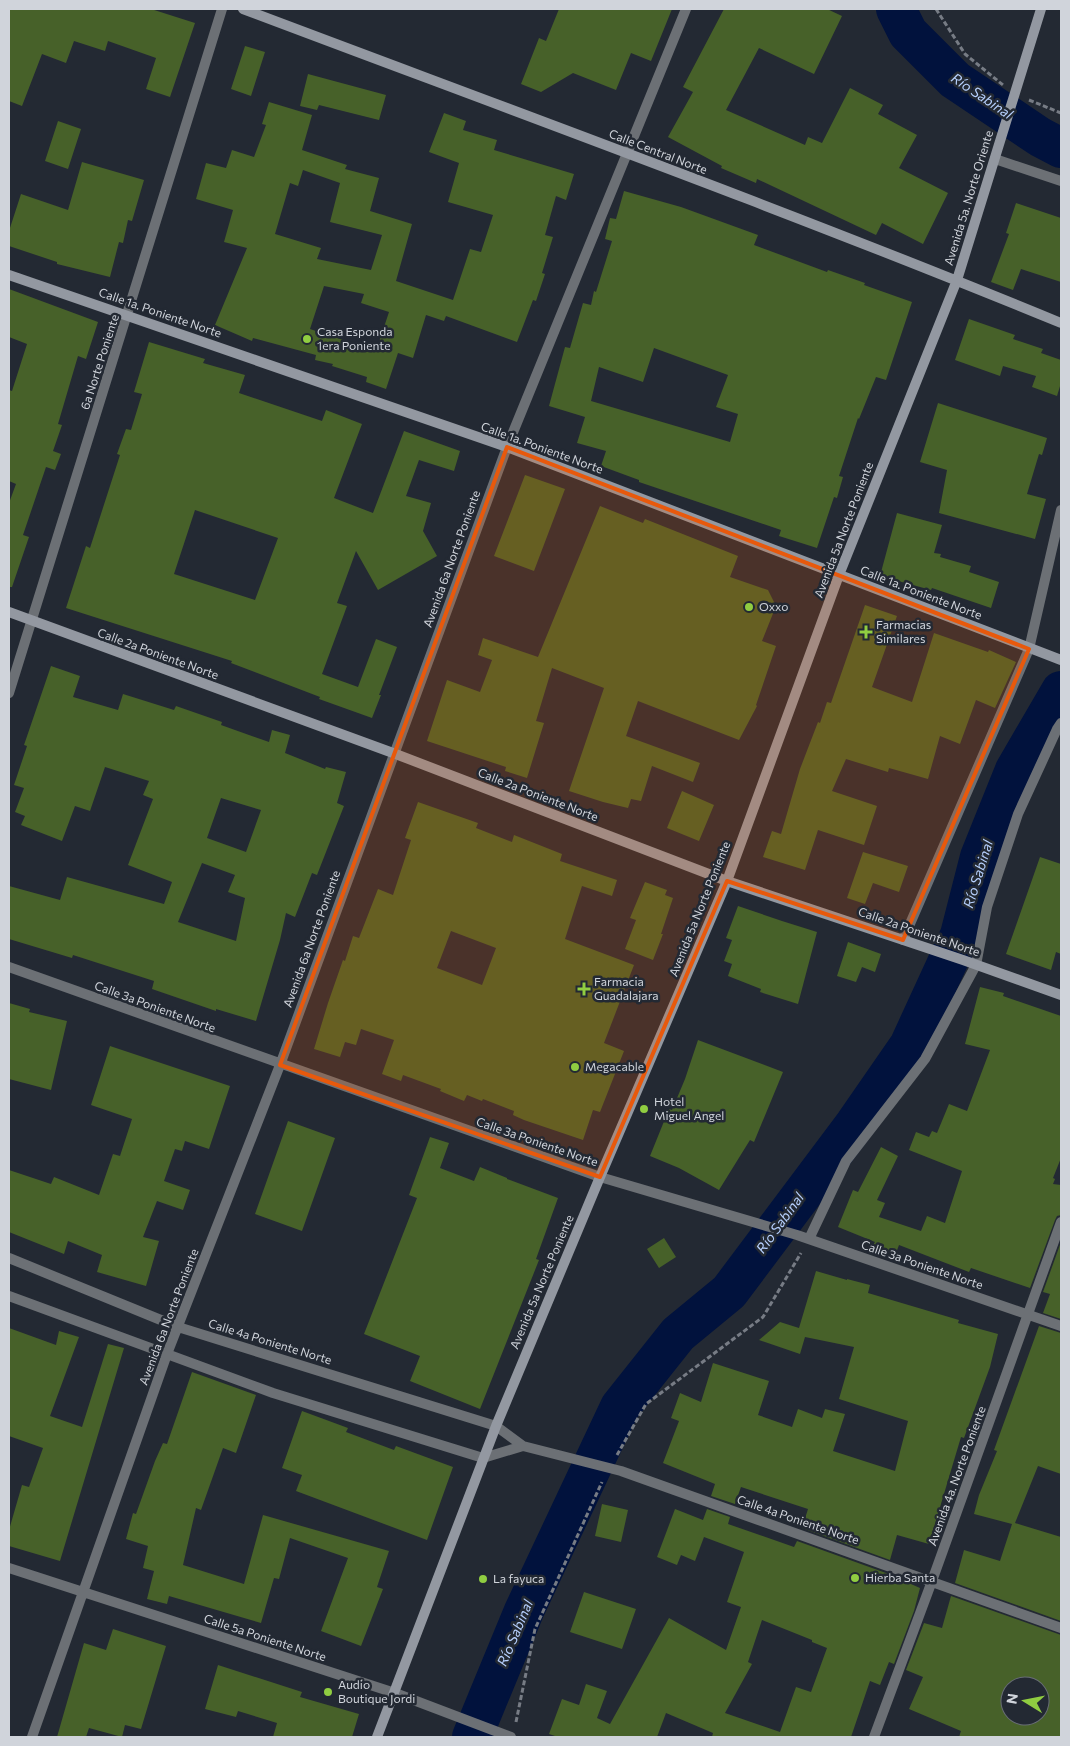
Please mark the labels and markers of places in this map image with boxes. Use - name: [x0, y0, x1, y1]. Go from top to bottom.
- place label: Casa Esponda 1era Poniente: [317, 324, 392, 352]
- marker: Casa Esponda 1era Poniente: [301, 333, 313, 345]
- place label: Oxxo: [759, 599, 788, 613]
- marker: Oxxo: [743, 601, 755, 613]
- place label: Farmacias Similares: [876, 617, 931, 645]
- marker: Farmacias Similares: [860, 626, 872, 638]
- place label: Farmacia Guadalajara: [594, 974, 659, 1002]
- marker: Farmacia Guadalajara: [578, 983, 590, 995]
- place label: Megacable: [585, 1059, 644, 1073]
- marker: Megacable: [569, 1061, 581, 1073]
- place label: Hotel Miguel Angel: [654, 1094, 724, 1122]
- marker: Hotel Miguel Angel: [638, 1103, 650, 1115]
- place label: Hierba Santa: [865, 1570, 935, 1584]
- place label: La fayuca: [493, 1571, 544, 1585]
- marker: Hierba Santa: [849, 1572, 861, 1584]
- marker: La fayuca: [477, 1573, 489, 1585]
- place label: Audio Boutique Jordi: [338, 1677, 415, 1706]
- marker: Audio Boutique Jordi: [322, 1686, 334, 1698]

